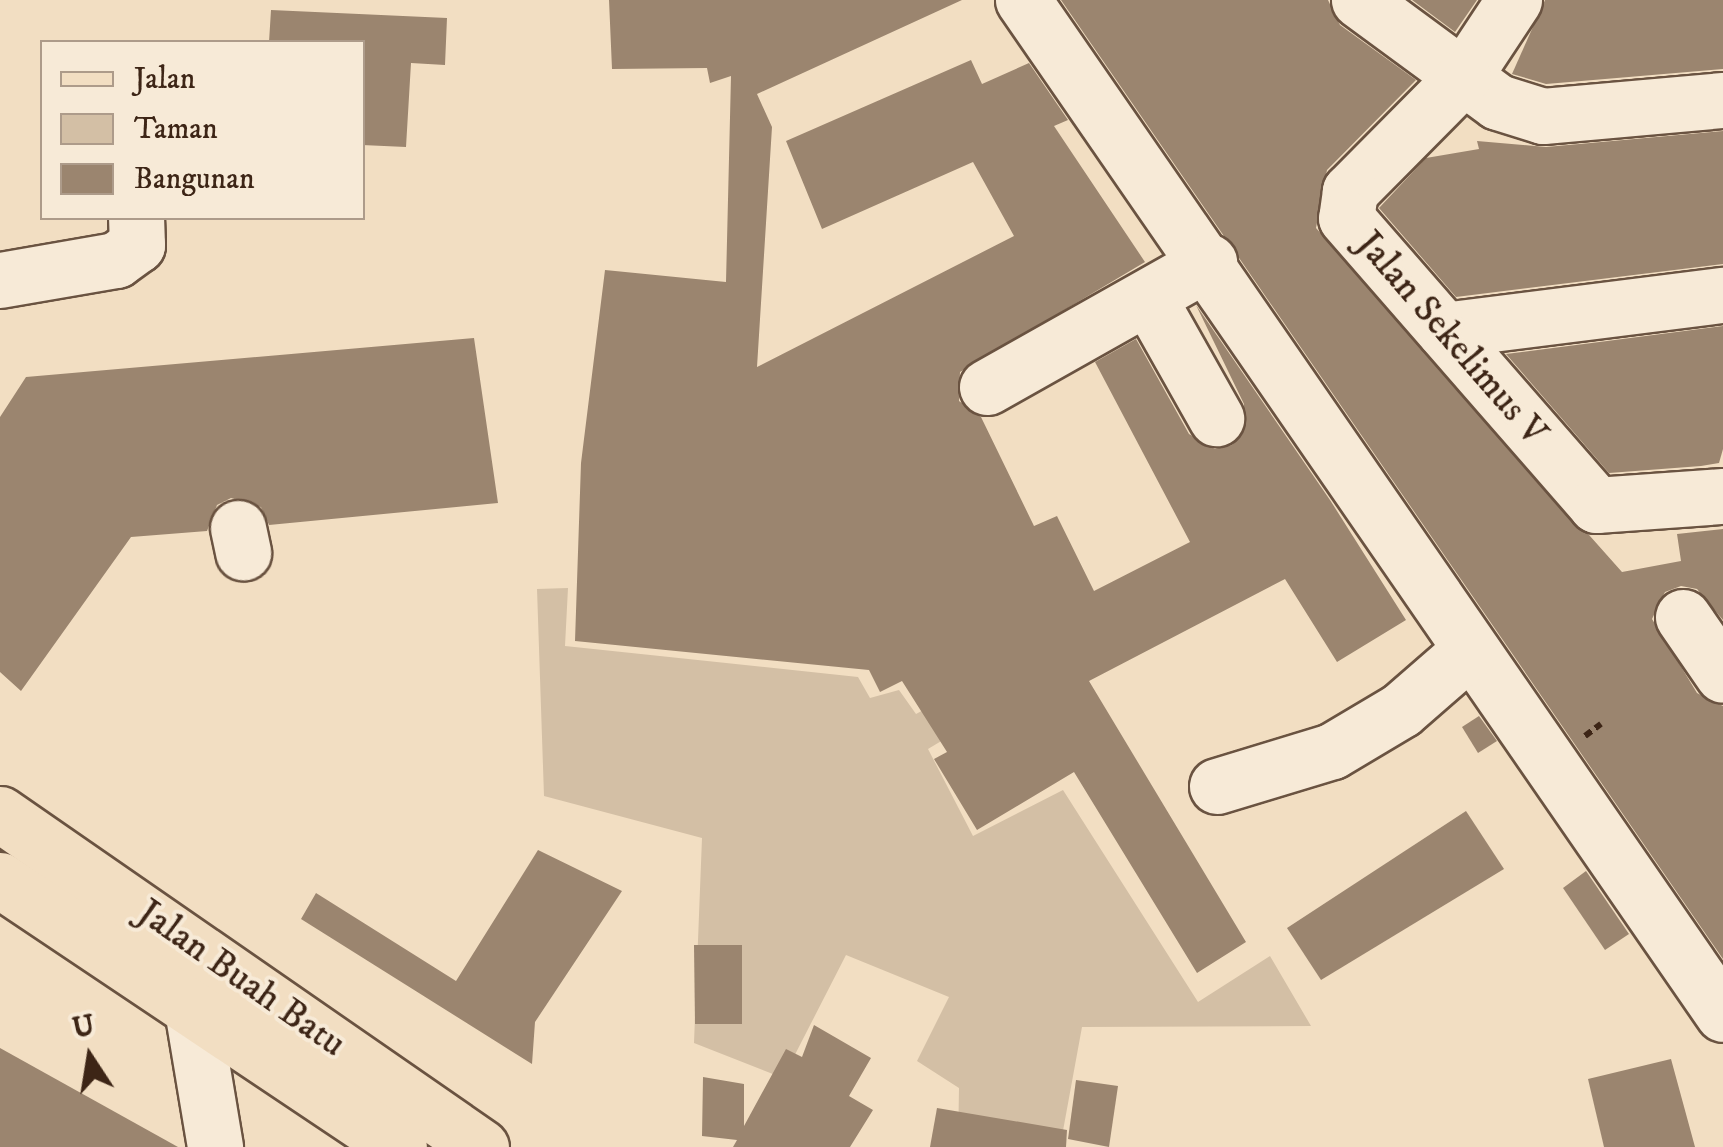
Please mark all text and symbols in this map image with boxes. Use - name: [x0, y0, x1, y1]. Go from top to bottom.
- legend: [40, 40, 365, 220]
- text: Jalan: [134, 61, 196, 98]
- text: Taman: [134, 111, 218, 148]
- text: Bangunan: [134, 161, 255, 198]
- street label: Jalan Sekelimus V: [1346, 223, 1556, 455]
- street label: Jalan Buah Batu: [128, 891, 354, 1067]
- north arrow: [40, 1007, 140, 1107]
- text: U: [69, 1008, 98, 1047]

